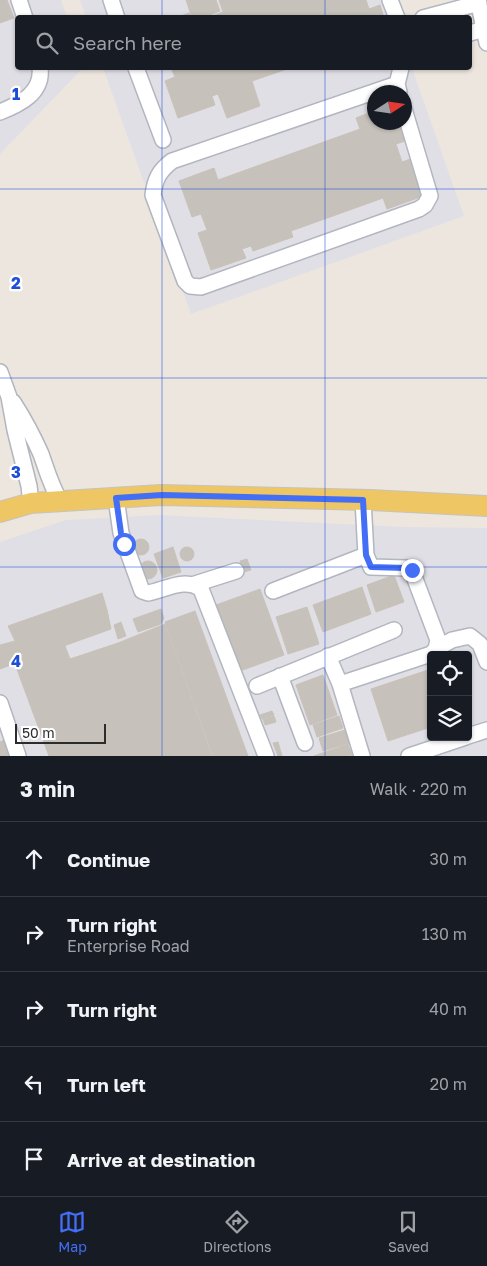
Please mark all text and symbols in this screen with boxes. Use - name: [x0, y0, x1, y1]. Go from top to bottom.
- search box: [15, 15, 472, 70]
- icon: search: [33, 29, 61, 57]
- text: Search here: [73, 31, 182, 54]
- text: 1: [12, 84, 20, 104]
- north arrow: [367, 85, 412, 130]
- text: 2: [11, 273, 21, 293]
- text: 3: [11, 462, 21, 482]
- route start: [113, 533, 136, 556]
- route end: [401, 559, 424, 582]
- text: 4: [11, 651, 21, 671]
- map controls: [427, 651, 472, 741]
- button: locate: [427, 651, 472, 696]
- button: layers: [427, 696, 472, 741]
- scale bar: [15, 721, 106, 744]
- text: 50 m: [22, 724, 55, 741]
- text: 3 min: [20, 776, 75, 802]
- text: Walk · 220 m: [370, 779, 467, 799]
- icon: ahead: [20, 845, 48, 873]
- text: Continue: [67, 848, 150, 871]
- text: 30 m: [430, 849, 467, 869]
- text: Turn right: [67, 913, 157, 936]
- icon: right: [20, 920, 48, 948]
- text: 130 m: [422, 924, 467, 944]
- text: Enterprise Road: [67, 936, 190, 956]
- icon: right: [20, 995, 48, 1023]
- text: Turn right: [67, 998, 157, 1021]
- text: 40 m: [429, 999, 467, 1019]
- icon: left: [20, 1070, 48, 1098]
- text: Turn left: [67, 1073, 146, 1096]
- text: 20 m: [430, 1074, 467, 1094]
- icon: arrive: [20, 1145, 48, 1173]
- text: Arrive at destination: [67, 1148, 255, 1171]
- tab: Map: [58, 1208, 87, 1255]
- tab: Directions: [203, 1208, 272, 1255]
- tab: Saved: [388, 1208, 429, 1255]

